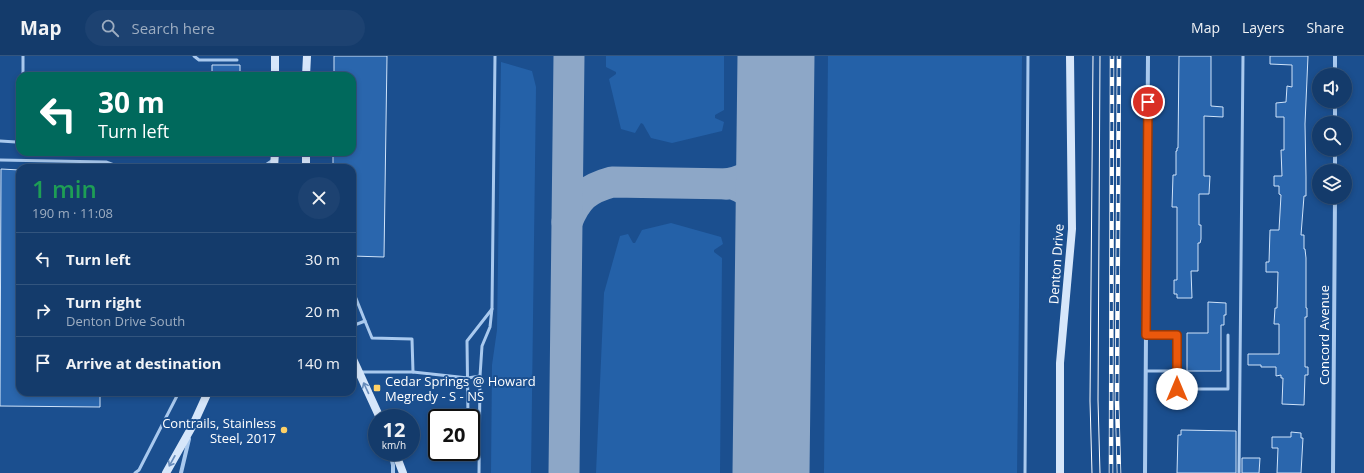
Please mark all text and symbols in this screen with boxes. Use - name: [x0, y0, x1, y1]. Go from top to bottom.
- search box: [85, 10, 365, 46]
- text: Map: [20, 15, 61, 41]
- icon: search: [99, 17, 121, 39]
- text: Search here: [131, 18, 215, 38]
- text: Map: [1191, 18, 1220, 37]
- text: Layers: [1242, 18, 1284, 37]
- text: Share: [1306, 18, 1344, 37]
- map controls: [1312, 68, 1352, 204]
- button: sound: [1312, 68, 1352, 108]
- text: 30 m: [98, 83, 165, 121]
- pin: [1131, 85, 1165, 119]
- icon: left: [32, 88, 84, 140]
- icon: arrive: [1137, 91, 1159, 113]
- button: search: [1312, 116, 1352, 156]
- text: Turn left: [98, 119, 169, 143]
- button: layers: [1312, 164, 1352, 204]
- text: 1 min: [32, 172, 97, 205]
- button: close: [298, 177, 340, 219]
- text: 190 m · 11:08: [32, 204, 113, 222]
- street label: Denton Drive: [1044, 223, 1068, 305]
- icon: left: [32, 248, 54, 270]
- text: Turn left: [66, 249, 131, 269]
- text: 30 m: [305, 249, 340, 269]
- street label: Concord Avenue: [1315, 285, 1333, 385]
- text: Turn right: [66, 292, 141, 312]
- icon: right: [32, 300, 54, 322]
- text: 20 m: [305, 301, 340, 321]
- text: Denton Drive South: [66, 312, 185, 330]
- icon: arrive: [32, 352, 54, 374]
- text: Arrive at destination: [66, 353, 221, 373]
- text: 140 m: [296, 353, 340, 373]
- position arrow: [1156, 368, 1198, 410]
- place label: Cedar Springs @ Howard Megredy - S - NS: [385, 372, 536, 405]
- one-way arrow: [362, 382, 369, 394]
- marker: Cedar Springs @ Howard Megredy - S - NS: [372, 383, 382, 393]
- speed limit sign: 20: [428, 409, 480, 461]
- place label: Contrails, Stainless Steel, 2017: [162, 414, 276, 447]
- text: 12: [383, 416, 405, 443]
- marker: Contrails, Stainless Steel, 2017: [279, 425, 289, 435]
- text: km/h: [382, 438, 406, 452]
- one-way arrow: [168, 455, 176, 467]

